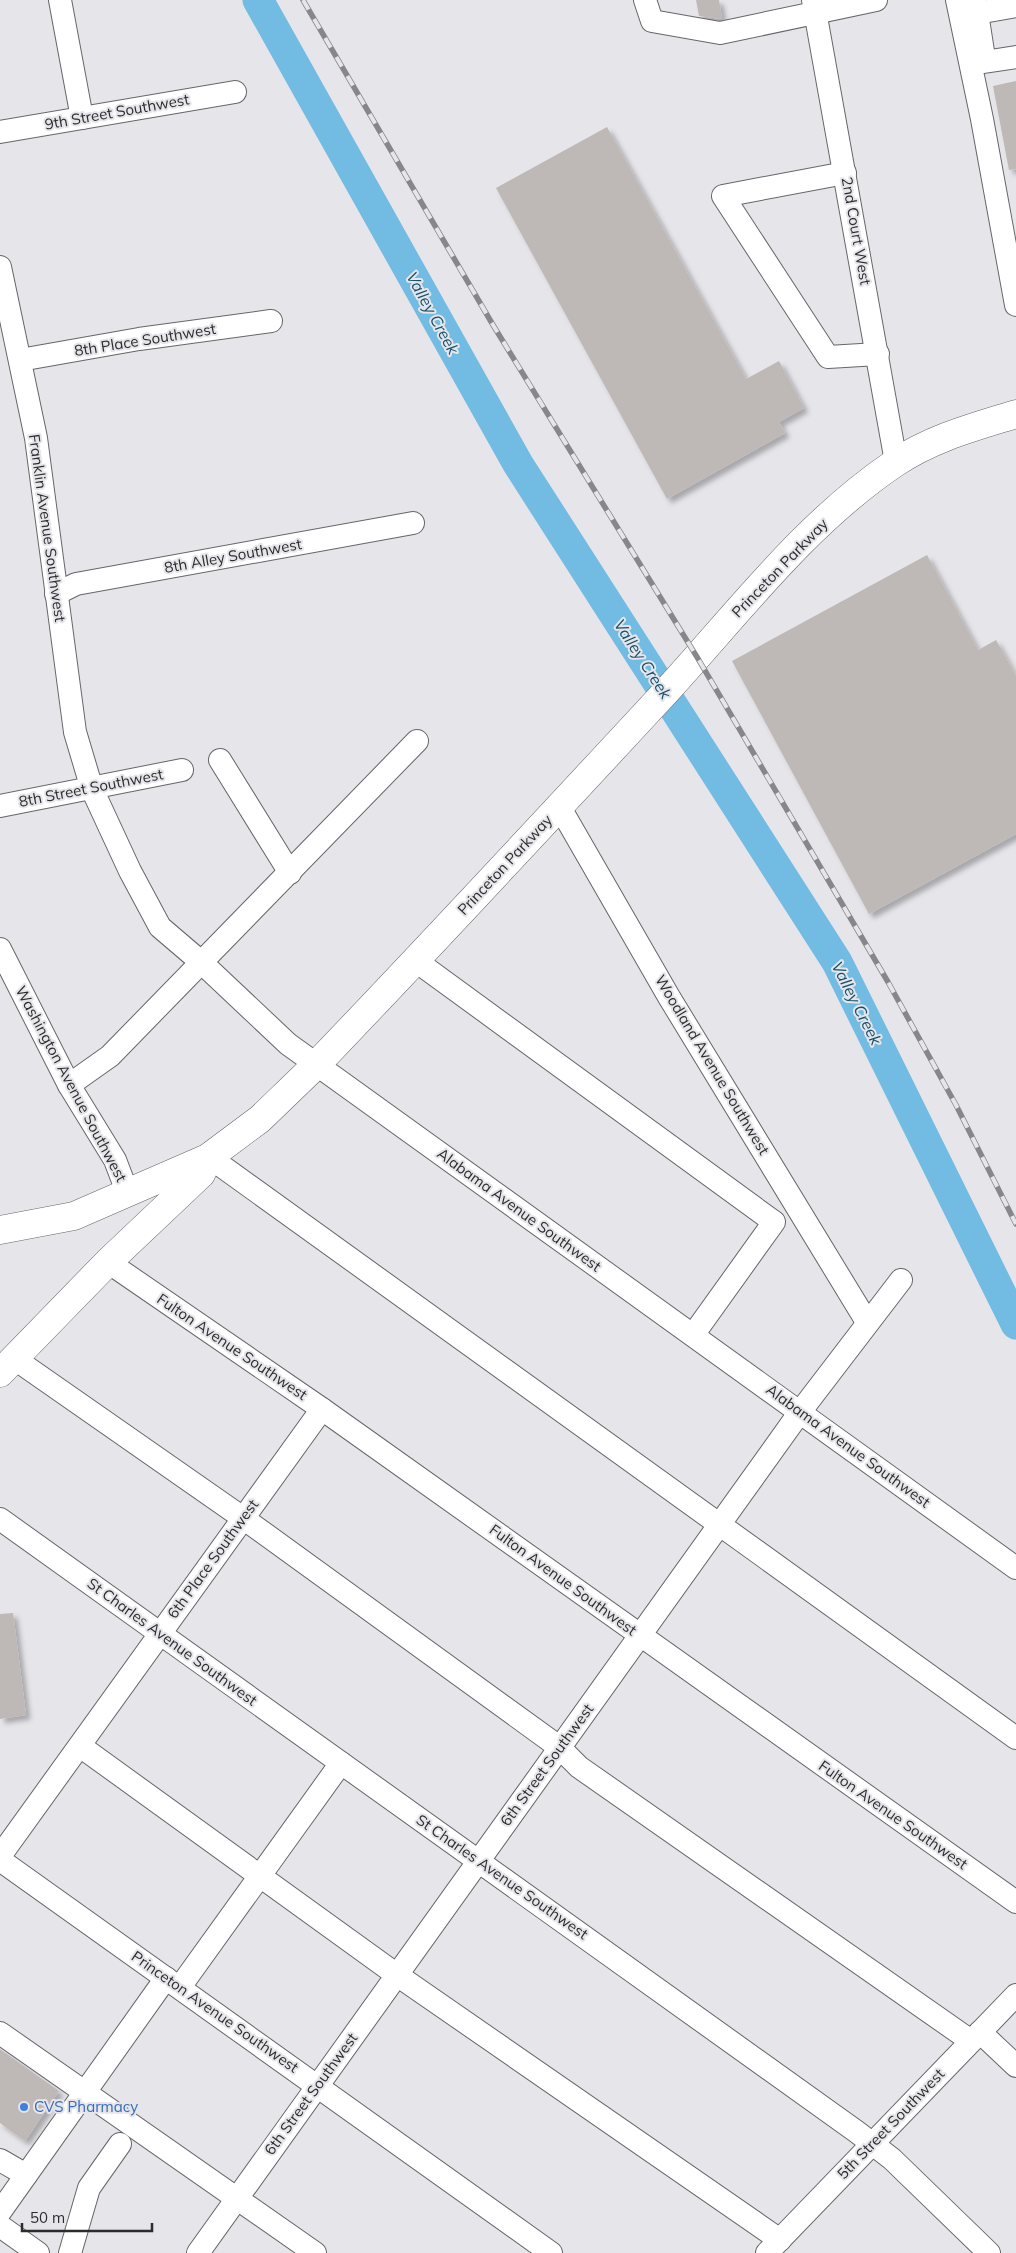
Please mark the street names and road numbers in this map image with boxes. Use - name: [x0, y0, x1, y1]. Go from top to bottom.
- street label: 9th Street Southwest: [43, 89, 191, 134]
- street label: 2nd Court West: [838, 175, 875, 286]
- street label: 8th Place Southwest: [73, 319, 217, 360]
- street label: Franklin Avenue Southwest: [25, 433, 70, 623]
- street label: Princeton Parkway: [728, 514, 832, 621]
- street label: 8th Alley Southwest: [163, 534, 303, 577]
- street label: 8th Street Southwest: [17, 764, 165, 811]
- street label: Princeton Parkway: [453, 810, 556, 919]
- street label: Woodland Avenue Southwest: [651, 971, 774, 1158]
- street label: Washington Avenue Southwest: [12, 982, 131, 1185]
- street label: Alabama Avenue Southwest: [434, 1144, 605, 1275]
- street label: Fulton Avenue Southwest: [153, 1289, 311, 1404]
- street label: Alabama Avenue Southwest: [763, 1380, 934, 1511]
- street label: 6th Place Southwest: [163, 1495, 262, 1622]
- street label: Fulton Avenue Southwest: [486, 1520, 641, 1639]
- street label: St Charles Avenue Southwest: [84, 1574, 261, 1710]
- street label: 6th Street Southwest: [496, 1700, 597, 1830]
- street label: Fulton Avenue Southwest: [815, 1756, 971, 1873]
- street label: St Charles Avenue Southwest: [413, 1810, 592, 1943]
- street label: Princeton Avenue Southwest: [128, 1947, 303, 2077]
- street label: 6th Street Southwest: [260, 2029, 361, 2159]
- street label: 5th Street Southwest: [833, 2064, 948, 2183]

